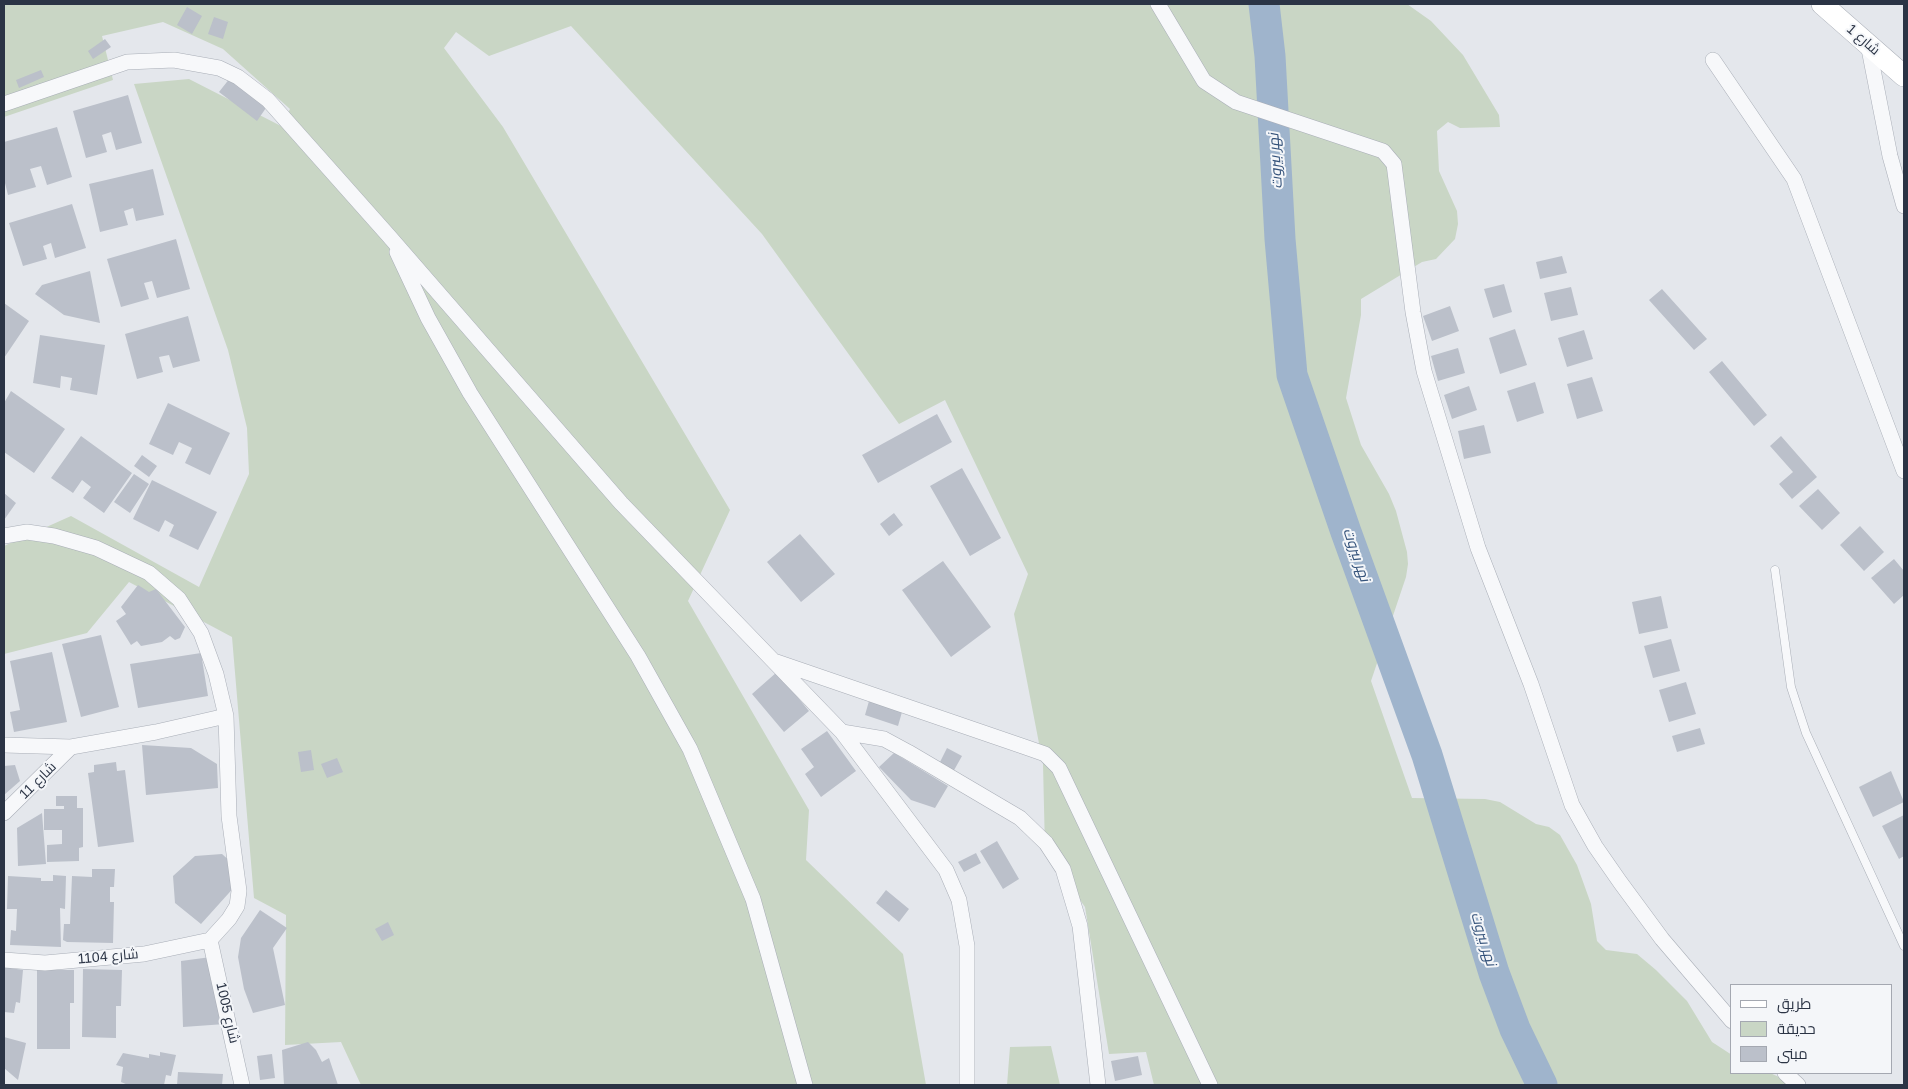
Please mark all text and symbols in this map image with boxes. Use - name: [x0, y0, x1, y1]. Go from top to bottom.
- street label: شارع 1: [1843, 21, 1883, 59]
- water label: نهر بيروت: [1265, 133, 1287, 189]
- water label: نهر بيروت: [1338, 526, 1374, 584]
- street label: شارع 11: [16, 759, 60, 803]
- water label: نهر بيروت: [1466, 910, 1500, 968]
- street label: شارع 1104: [77, 946, 139, 968]
- street label: شارع 1005: [212, 981, 242, 1045]
- legend: [1730, 984, 1893, 1074]
- text: طريق: [1777, 995, 1811, 1012]
- text: حديقة: [1777, 1020, 1816, 1037]
- text: مبنى: [1777, 1045, 1808, 1062]

